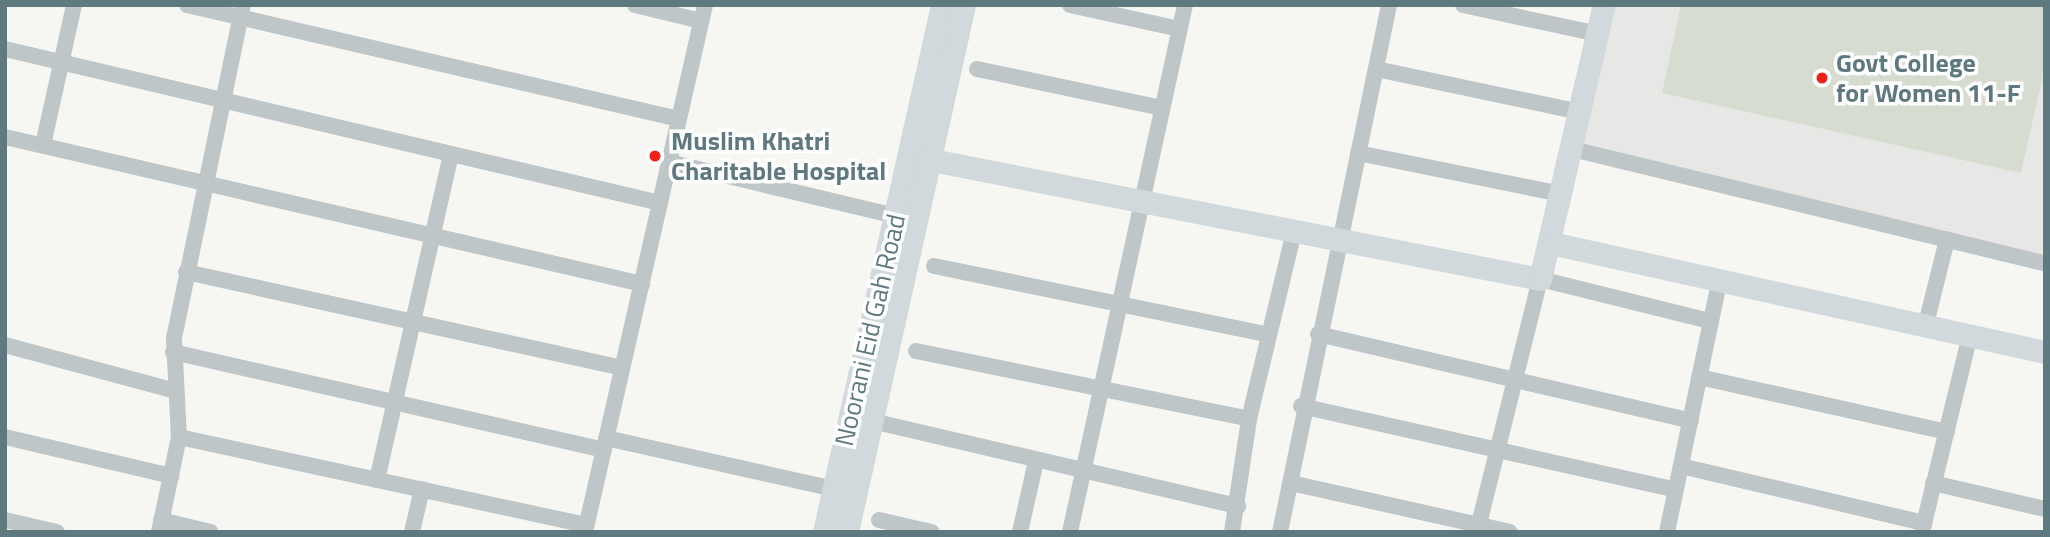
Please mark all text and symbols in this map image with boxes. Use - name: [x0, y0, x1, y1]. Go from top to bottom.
- place label: Govt College for Women 11-F: [1836, 47, 2021, 108]
- marker: Govt College for Women 11-F: [1814, 70, 1830, 86]
- place label: Muslim Khatri Charitable Hospital: [671, 125, 886, 186]
- marker: Muslim Khatri Charitable Hospital: [645, 146, 665, 166]
- street label: Noorani Eid Gah Road: [828, 211, 912, 449]

